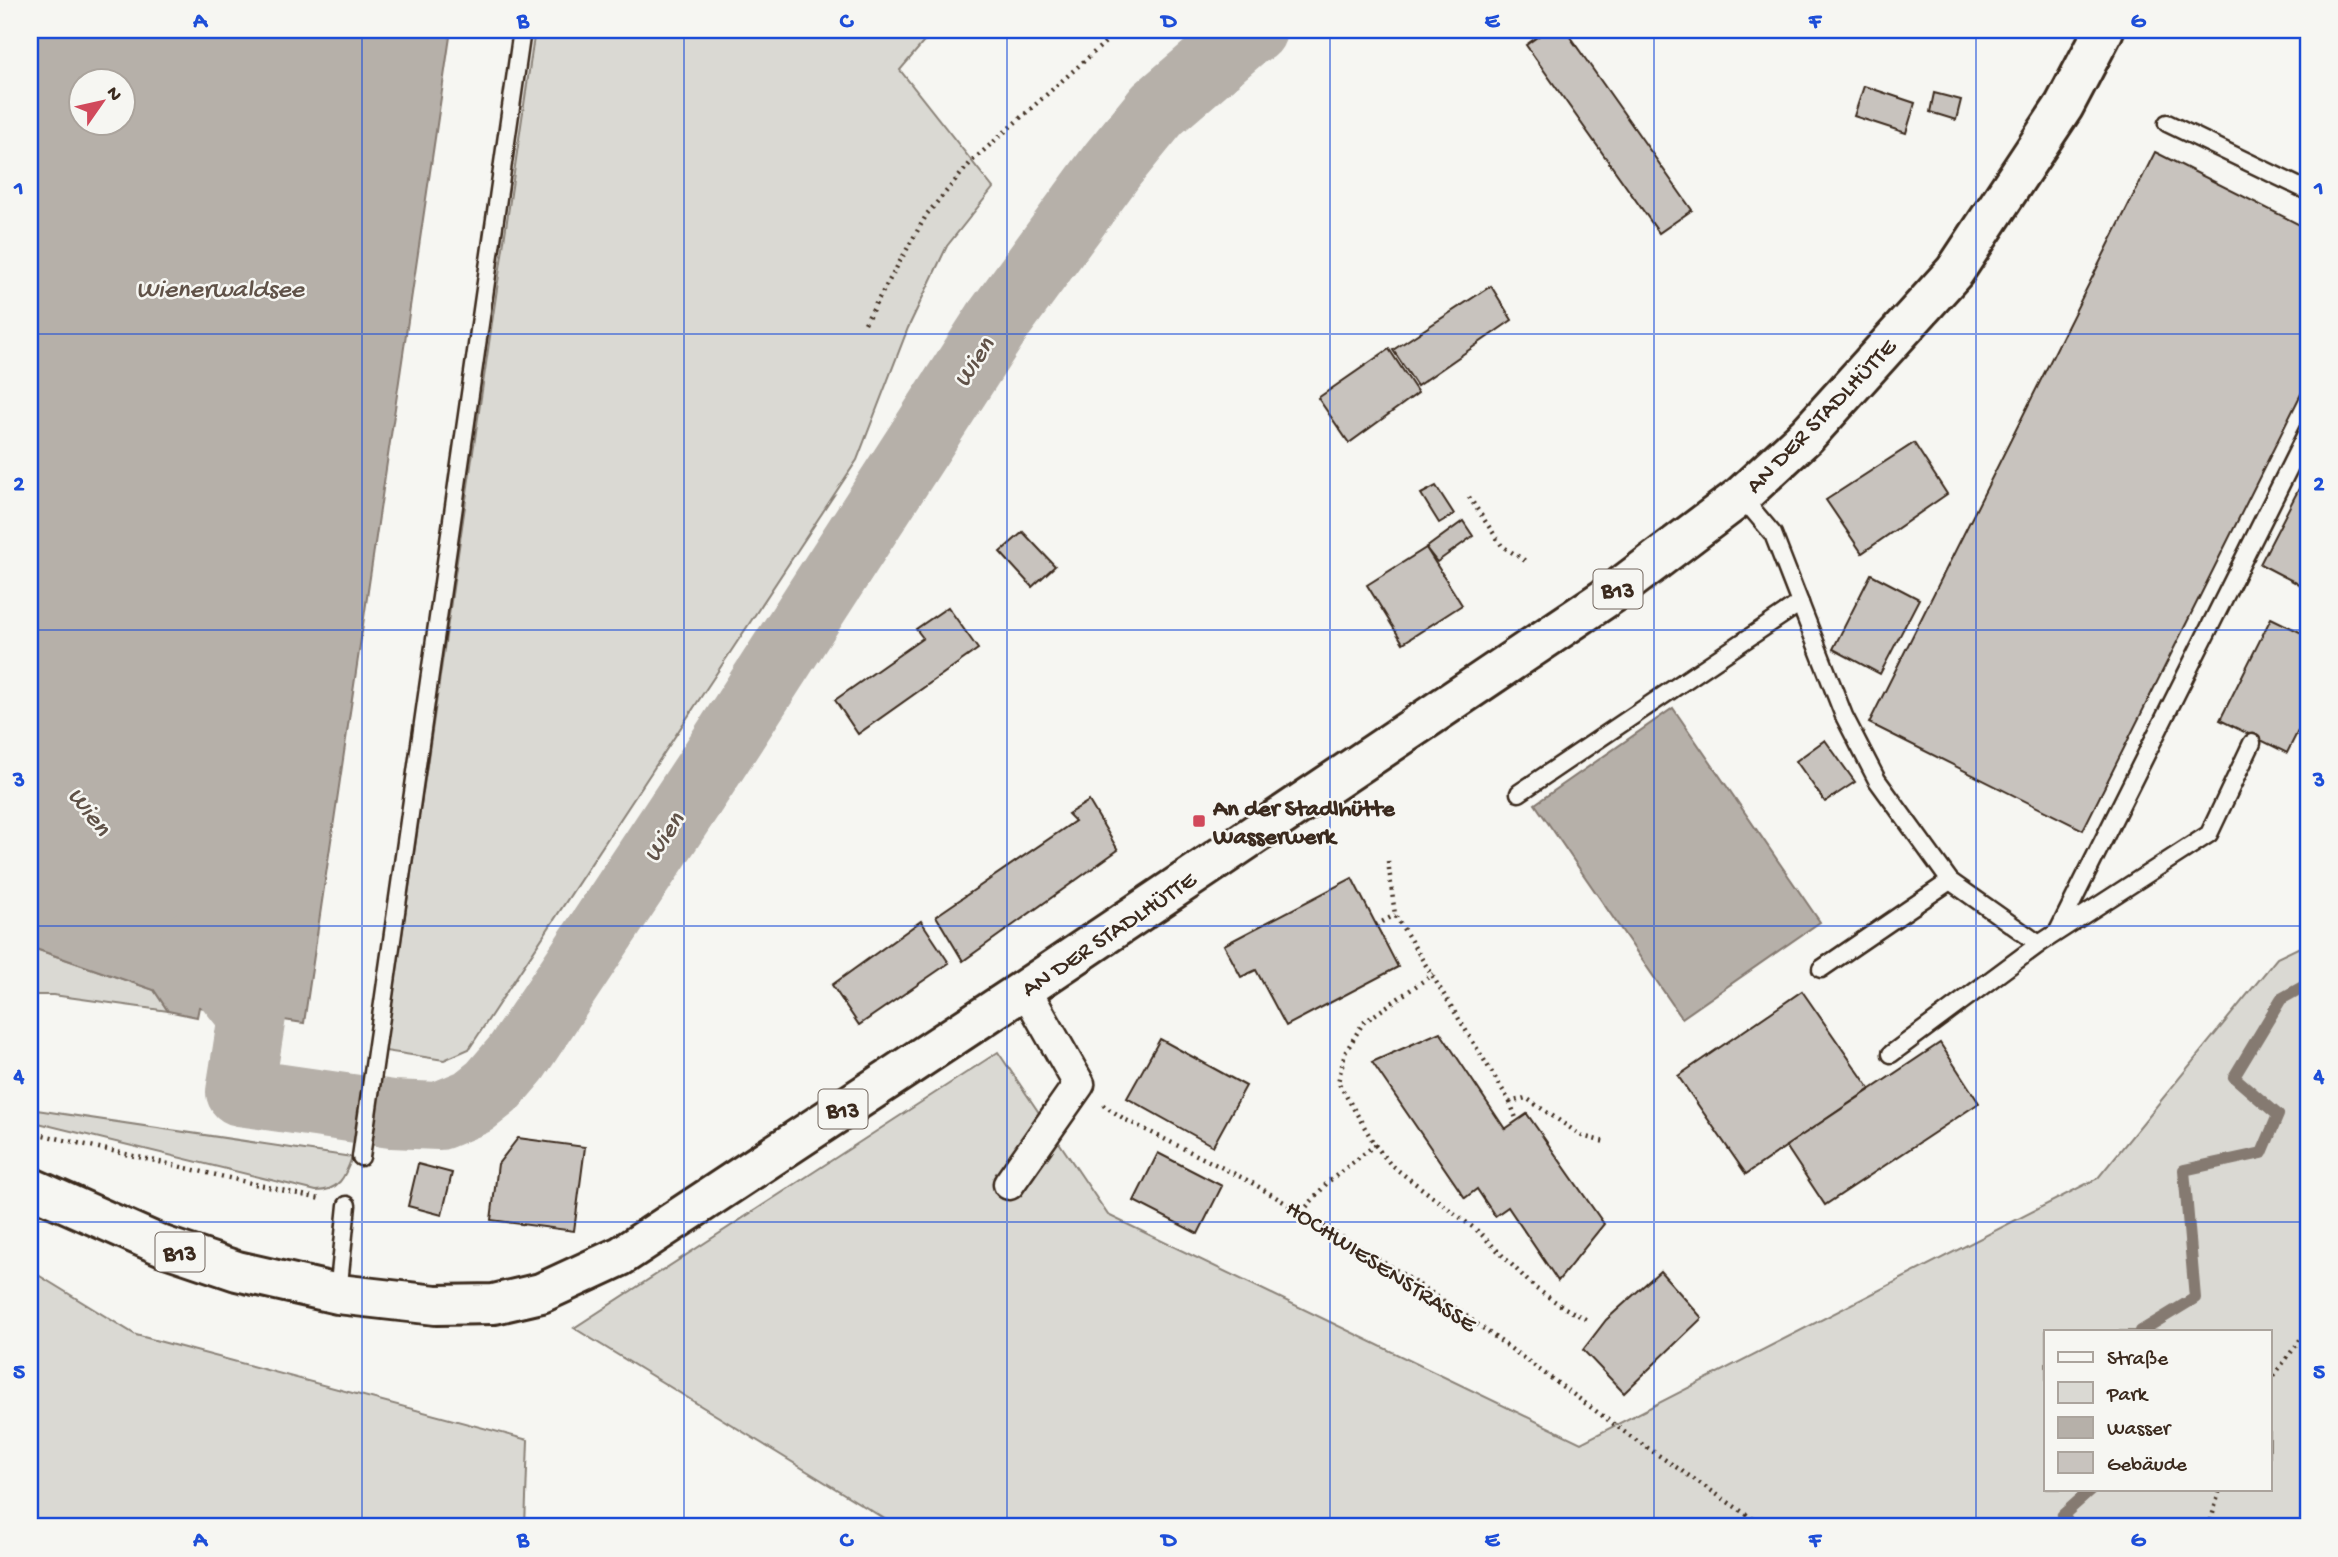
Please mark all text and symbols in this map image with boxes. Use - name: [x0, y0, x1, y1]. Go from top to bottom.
- text: A: [192, 9, 208, 36]
- text: B: [516, 9, 530, 36]
- text: C: [840, 9, 855, 36]
- text: D: [1160, 9, 1178, 36]
- text: E: [1485, 9, 1501, 36]
- text: F: [1808, 9, 1823, 36]
- text: G: [2131, 9, 2147, 36]
- north arrow: [66, 66, 136, 136]
- text: N: [100, 83, 126, 106]
- text: 1: [13, 176, 24, 203]
- text: 1: [2313, 176, 2324, 203]
- water label: Wienerwaldsee: [136, 276, 306, 307]
- water label: Wien: [948, 332, 1004, 394]
- street label: AN DER STADLHÜTTE: [1741, 333, 1905, 501]
- text: 2: [13, 472, 25, 499]
- text: 2: [2313, 472, 2325, 499]
- road number: B13: [1594, 569, 1642, 608]
- text: 3: [12, 768, 25, 795]
- text: 3: [2312, 768, 2325, 795]
- water label: Wien: [59, 782, 117, 844]
- place label: An der Stadlhütte Wasserwerk: [1212, 796, 1396, 853]
- water label: Wien: [638, 807, 694, 869]
- marker: An der Stadlhütte Wasserwerk: [1191, 813, 1207, 829]
- street label: AN DER STADLHÜTTE: [1017, 866, 1204, 1005]
- text: 4: [13, 1064, 25, 1091]
- text: 4: [2313, 1064, 2325, 1091]
- road number: B13: [818, 1090, 868, 1128]
- street label: HOCHWIESENSTRASSE: [1279, 1195, 1482, 1341]
- road number: B13: [156, 1232, 204, 1272]
- legend: [2044, 1330, 2272, 1490]
- text: Straße: [2107, 1348, 2169, 1373]
- text: 5: [13, 1360, 25, 1387]
- text: 5: [2313, 1360, 2325, 1387]
- text: Park: [2106, 1384, 2150, 1409]
- text: Wasser: [2107, 1418, 2172, 1443]
- text: Gebäude: [2107, 1454, 2188, 1479]
- text: A: [192, 1528, 208, 1555]
- text: B: [516, 1528, 530, 1555]
- text: C: [840, 1528, 855, 1555]
- text: D: [1160, 1528, 1178, 1555]
- text: E: [1485, 1528, 1501, 1555]
- text: F: [1808, 1528, 1823, 1555]
- text: G: [2131, 1528, 2147, 1555]

